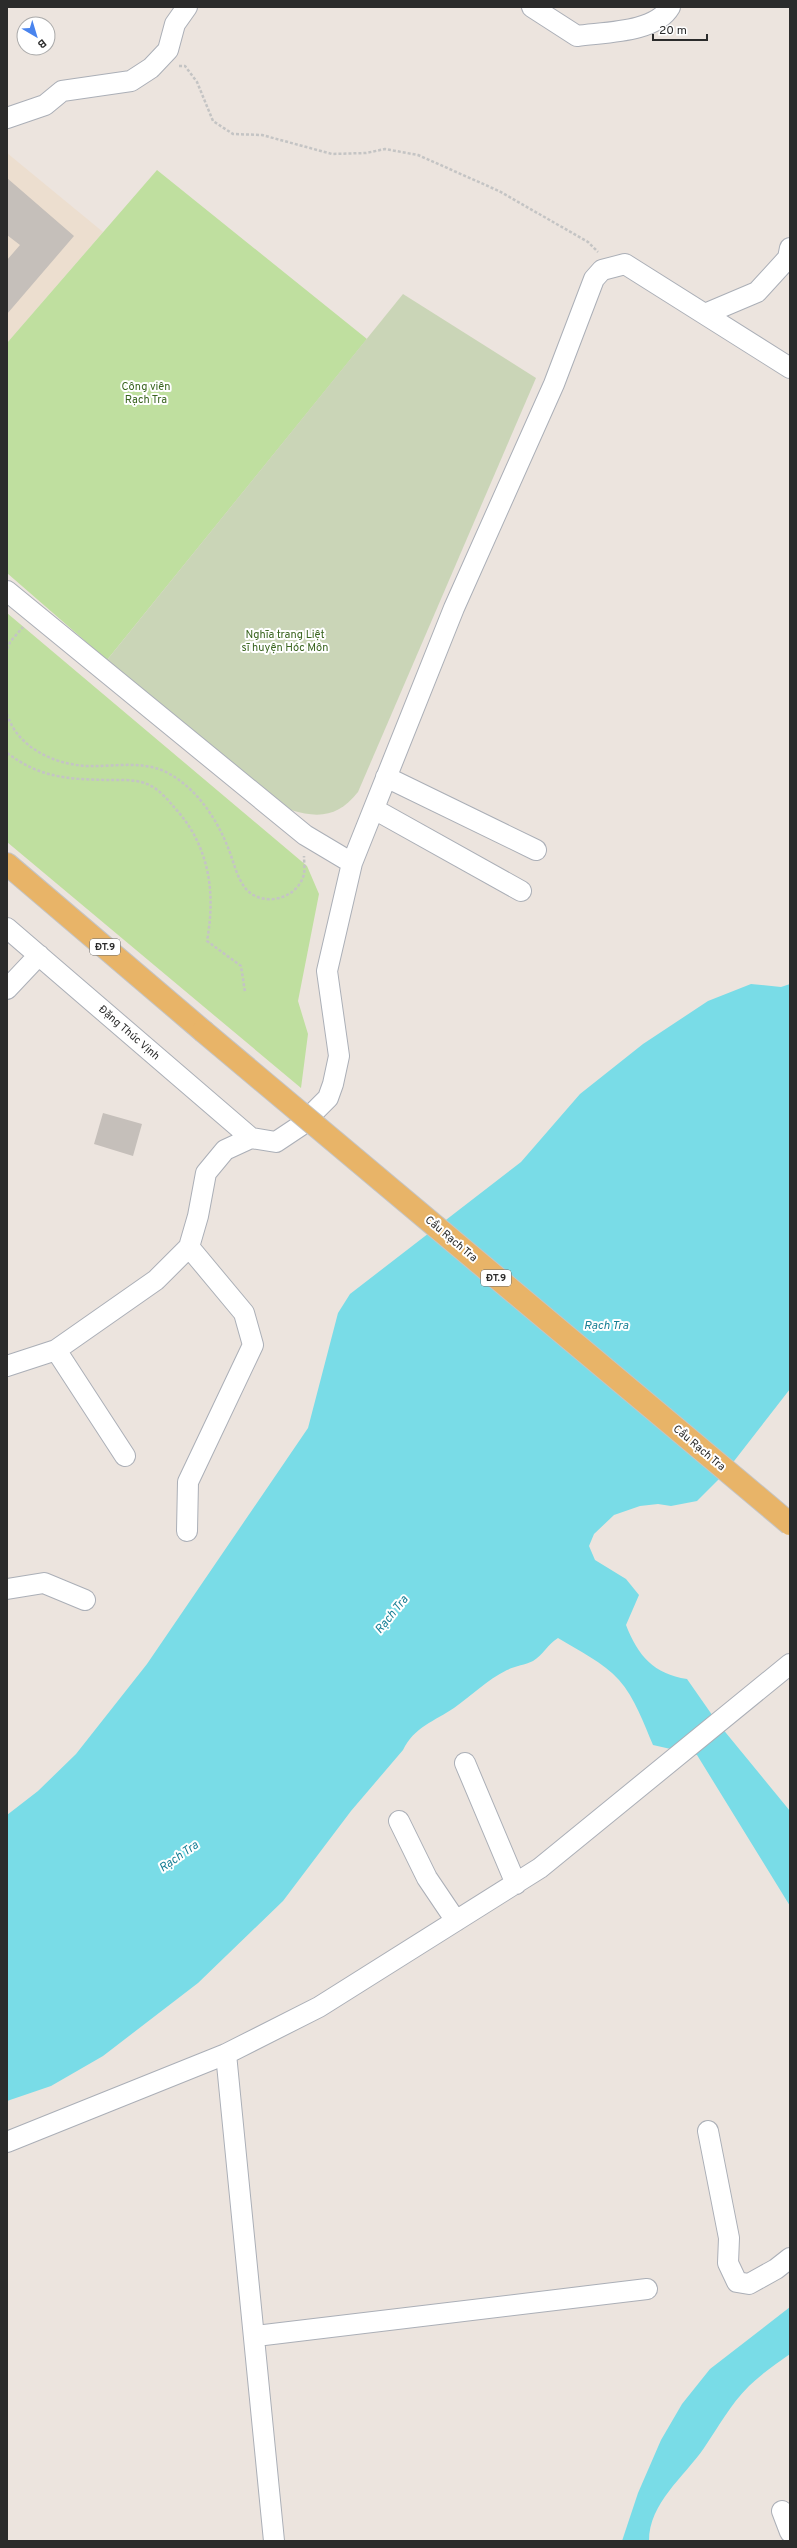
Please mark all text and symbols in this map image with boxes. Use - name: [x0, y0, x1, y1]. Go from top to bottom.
- north arrow: [16, 16, 56, 56]
- scale bar: [653, 16, 707, 42]
- text: 20 m: [659, 23, 687, 39]
- text: B: [34, 35, 49, 51]
- park label: Công viên Rạch Tra: [122, 380, 170, 407]
- park label: Nghĩa trang Liệt sĩ huyện Hóc Môn: [241, 628, 329, 655]
- road number: ĐT.9: [90, 939, 120, 955]
- street label: Đặng Thúc Vịnh: [95, 1003, 163, 1063]
- street label: Cầu Rạch Tra: [422, 1213, 480, 1265]
- road number: ĐT.9: [481, 1270, 511, 1286]
- water label: Rạch Tra: [584, 1318, 629, 1334]
- street label: Cầu Rạch Tra: [670, 1422, 728, 1474]
- water label: Rạch Tra: [372, 1592, 413, 1637]
- water label: Rạch Tra: [156, 1837, 203, 1876]

